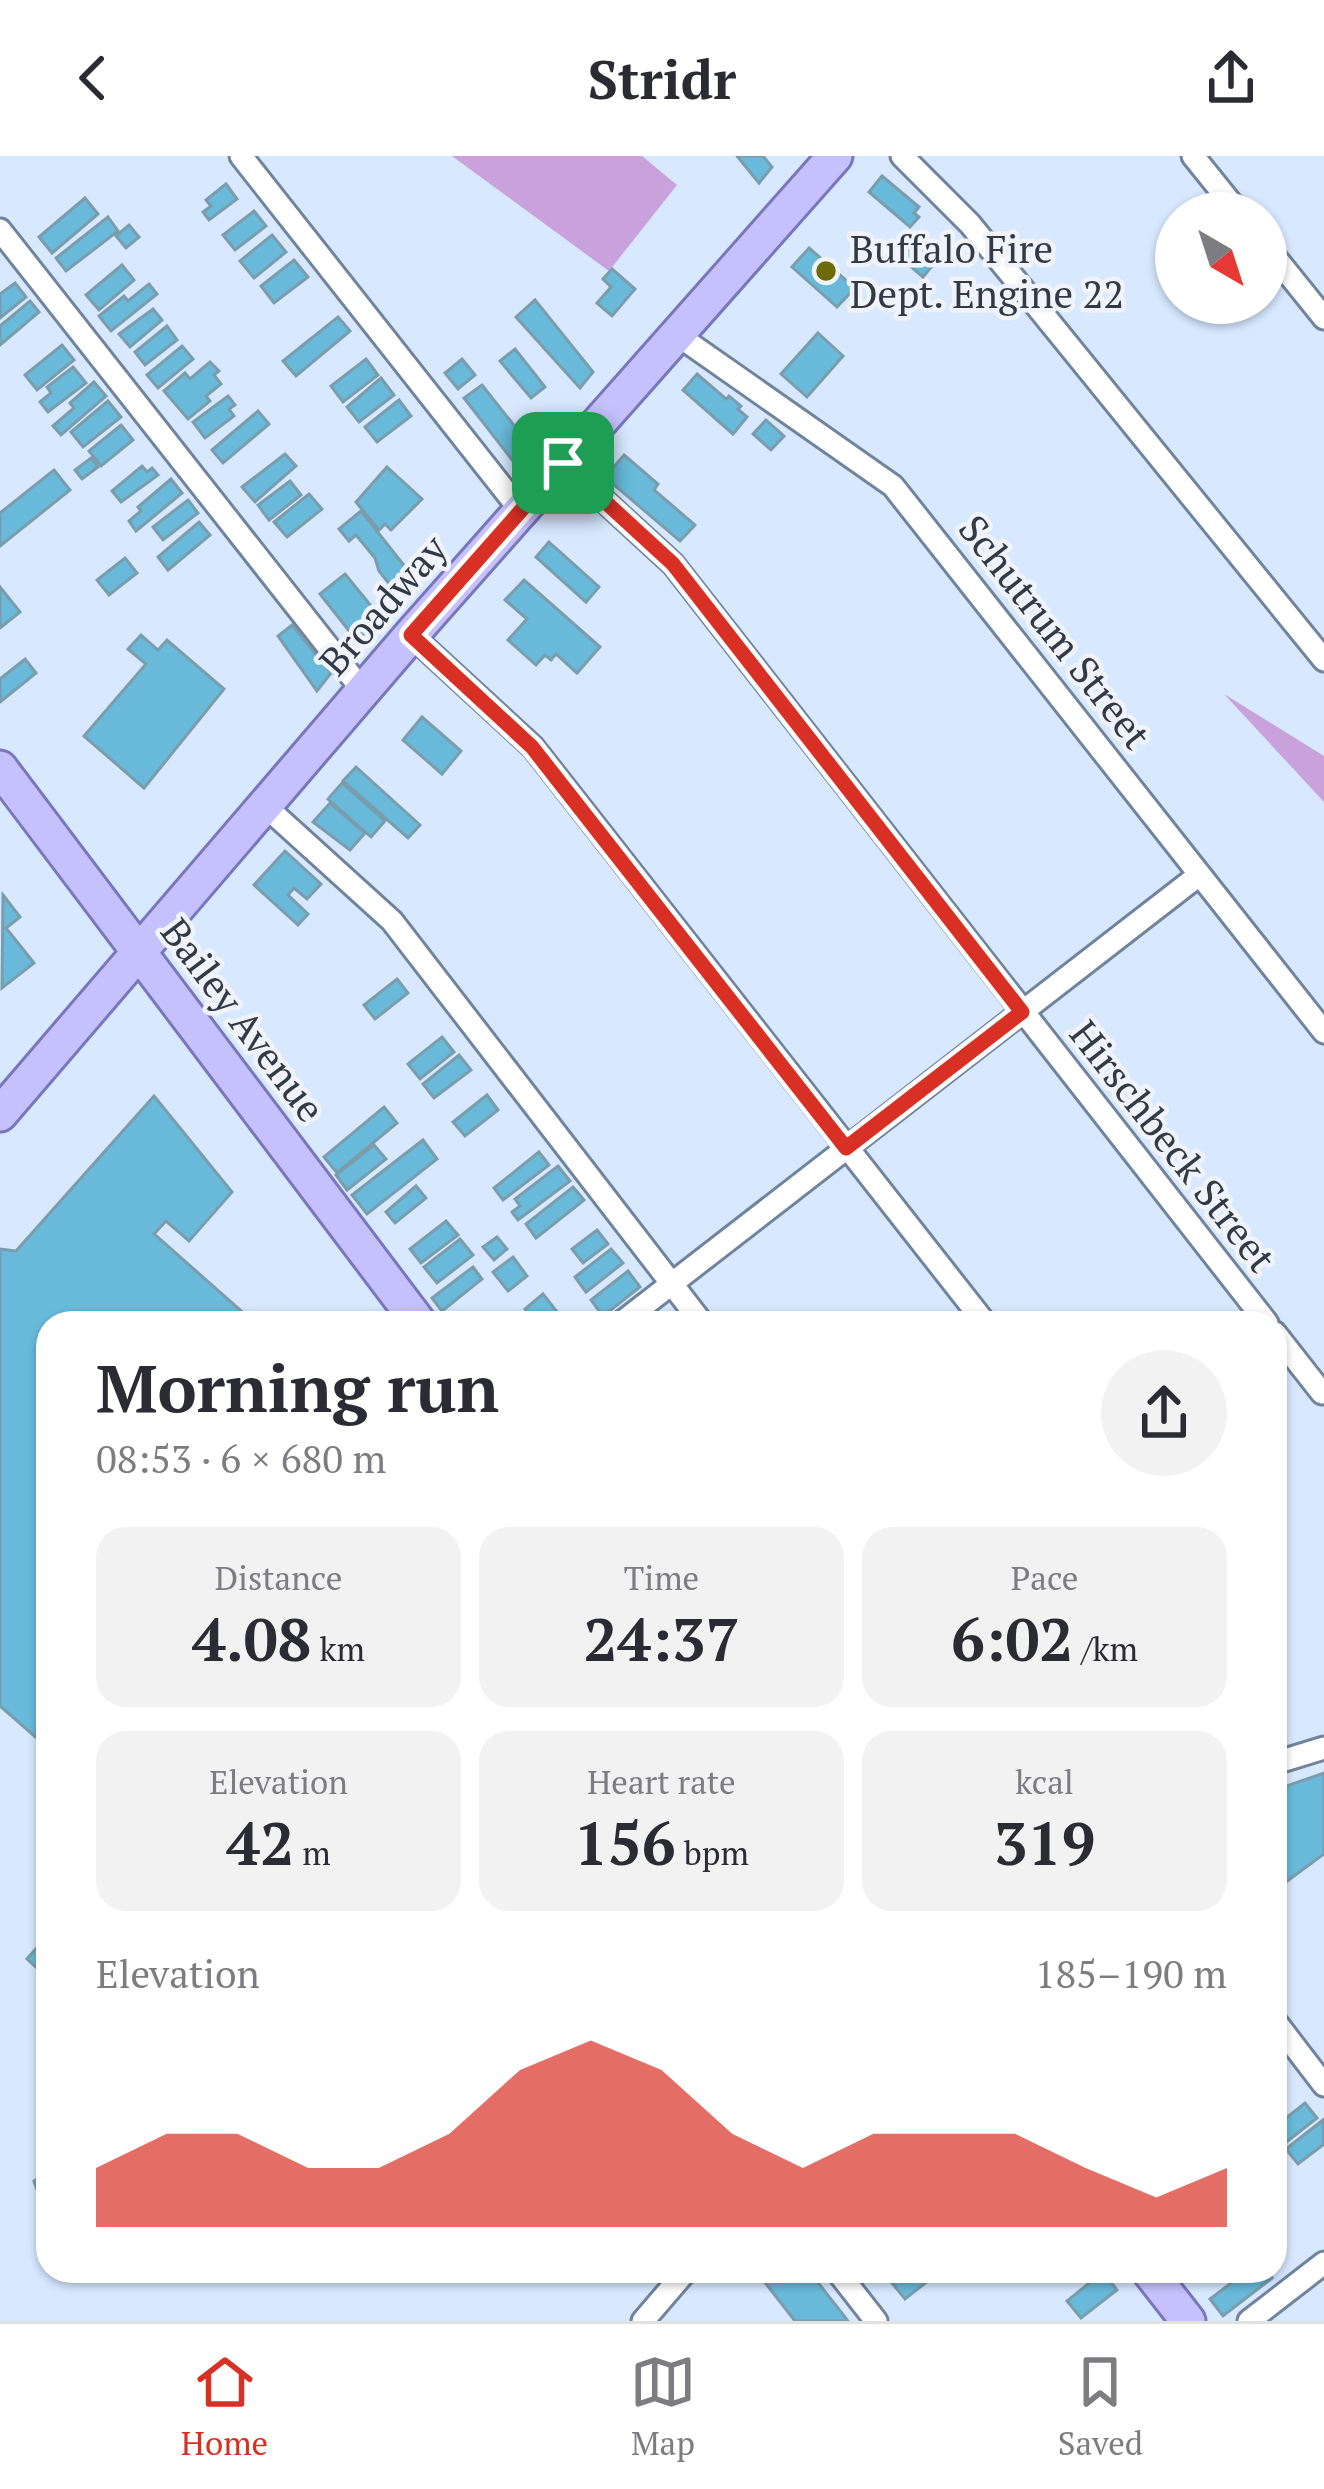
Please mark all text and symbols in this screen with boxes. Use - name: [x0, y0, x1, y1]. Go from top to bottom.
- text: Stridr: [588, 43, 736, 114]
- icon: back: [60, 45, 126, 111]
- icon: share: [1198, 45, 1264, 111]
- north arrow: [1155, 192, 1287, 324]
- map controls: [1155, 192, 1287, 324]
- place label: Buffalo Fire Dept. Engine 22: [850, 222, 1124, 319]
- marker: Buffalo Fire Dept. Engine 22: [813, 258, 839, 284]
- pin: [512, 412, 614, 514]
- icon: arrive: [530, 430, 596, 496]
- street label: Schutrum Street: [948, 504, 1164, 759]
- street label: Broadway: [307, 522, 458, 685]
- street label: Bailey Avenue: [150, 907, 337, 1132]
- street label: Hirschbeck Street: [1059, 1009, 1288, 1282]
- text: Morning run: [96, 1343, 499, 1431]
- button: share: [1101, 1350, 1227, 1476]
- text: 08:53 · 6 × 680 m: [96, 1432, 386, 1484]
- text: Distance: [215, 1556, 342, 1599]
- text: Time: [624, 1556, 699, 1599]
- text: Pace: [1011, 1556, 1078, 1599]
- text: 4.08: [192, 1599, 311, 1678]
- text: 24:37: [583, 1599, 740, 1678]
- text: 6:02: [951, 1599, 1073, 1678]
- text: km: [311, 1627, 365, 1670]
- text: /km: [1073, 1627, 1138, 1670]
- text: Elevation: [209, 1760, 348, 1803]
- text: Heart rate: [587, 1760, 736, 1803]
- text: kcal: [1015, 1760, 1074, 1803]
- text: 42: [226, 1803, 294, 1882]
- text: 156: [574, 1803, 676, 1882]
- text: 319: [994, 1803, 1095, 1882]
- text: m: [294, 1831, 331, 1874]
- text: bpm: [676, 1831, 749, 1874]
- text: Elevation: [96, 1947, 260, 1999]
- text: 185–190 m: [1035, 1947, 1227, 1999]
- tab: Home: [181, 2349, 268, 2464]
- tab: Map: [630, 2349, 696, 2464]
- tab: Saved: [1058, 2349, 1143, 2464]

